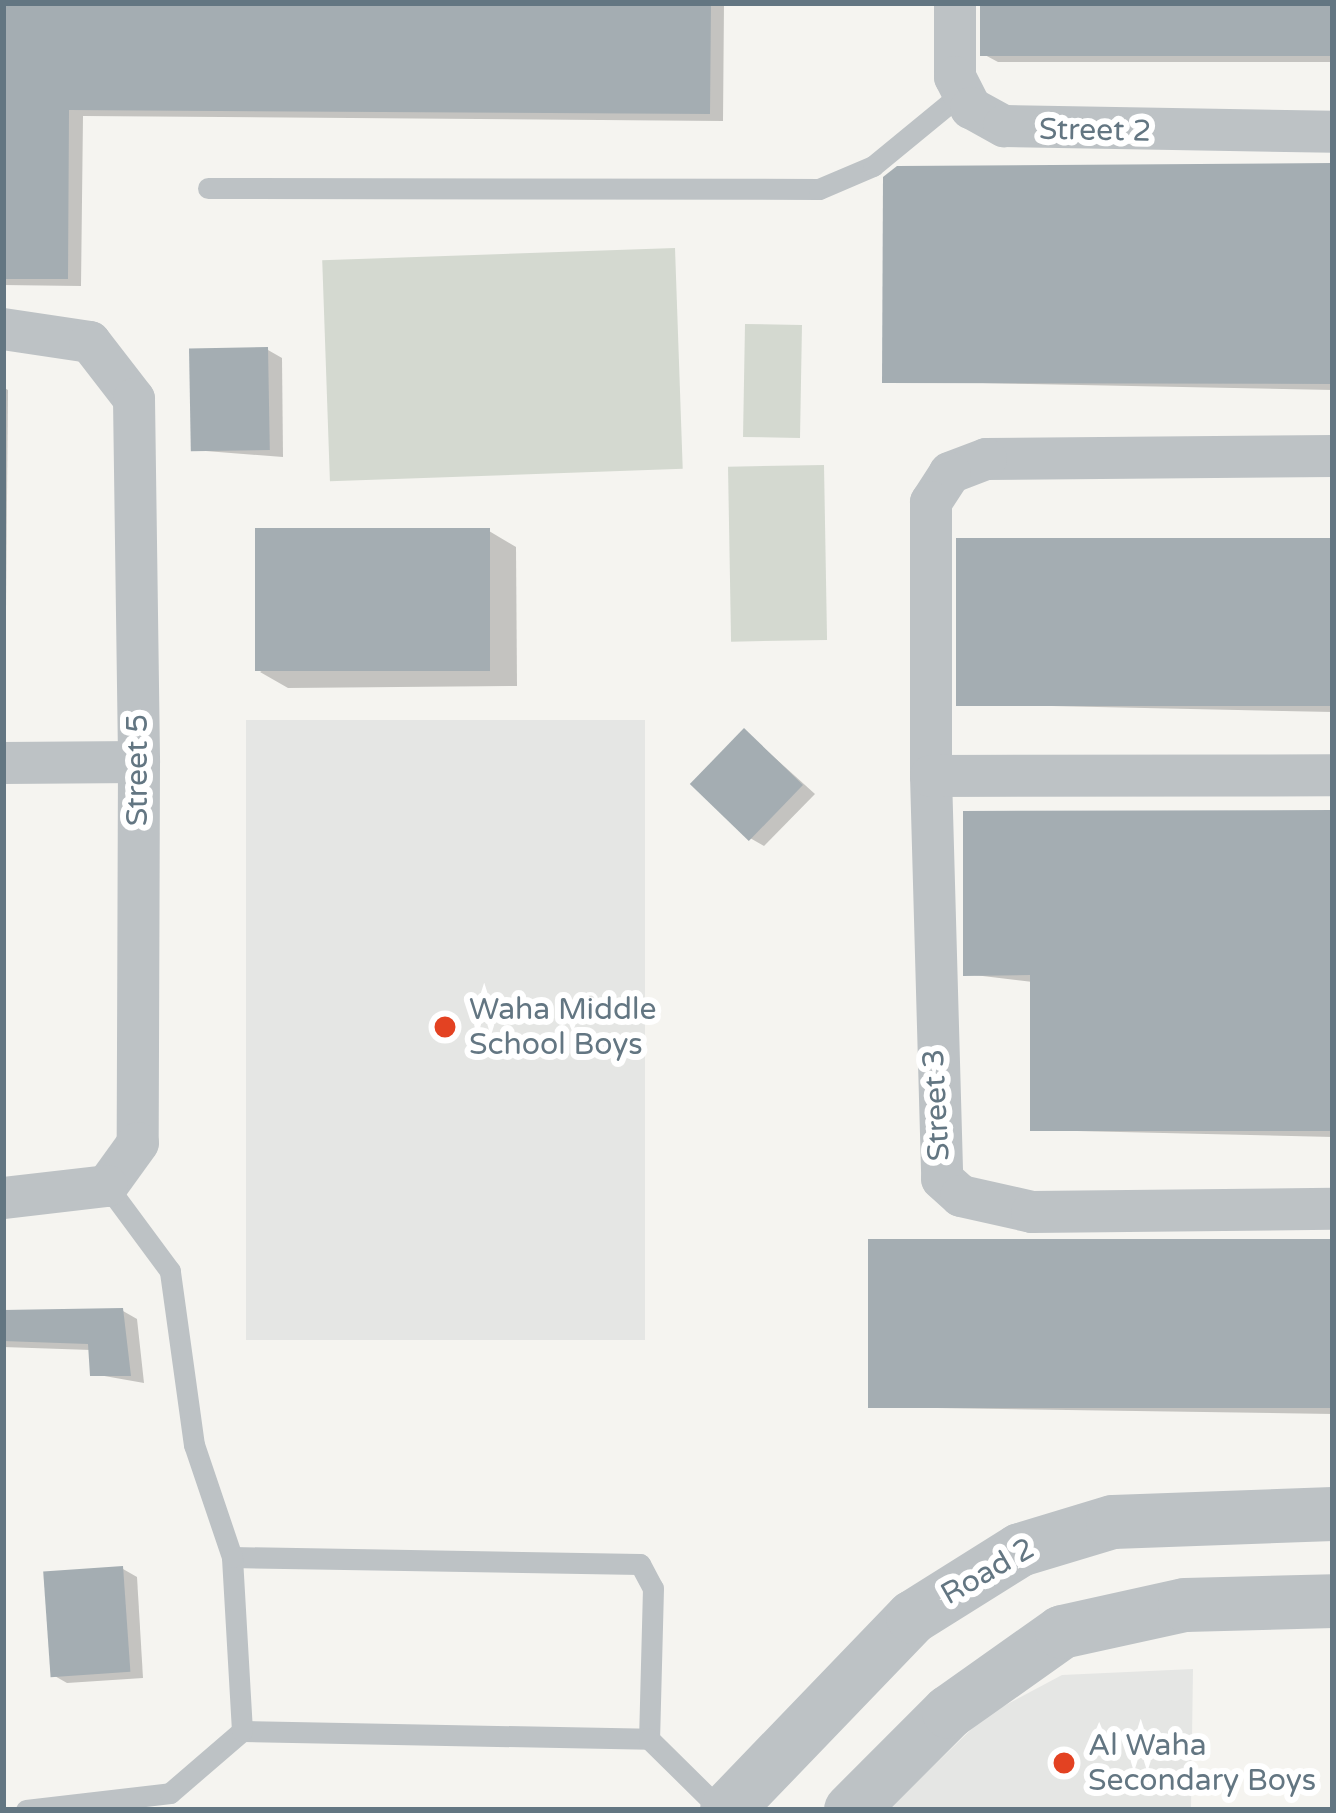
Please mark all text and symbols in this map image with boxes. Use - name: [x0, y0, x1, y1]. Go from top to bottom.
- street label: Street 2: [1039, 112, 1151, 150]
- street label: Street 5: [120, 714, 156, 826]
- place label: Waha Middle School Boys: [469, 992, 656, 1062]
- marker: Waha Middle School Boys: [432, 1014, 458, 1040]
- street label: Street 3: [916, 1048, 958, 1162]
- street label: Road 2: [935, 1531, 1041, 1613]
- place label: Al Waha Secondary Boys: [1088, 1728, 1316, 1798]
- marker: Al Waha Secondary Boys: [1051, 1750, 1077, 1776]

